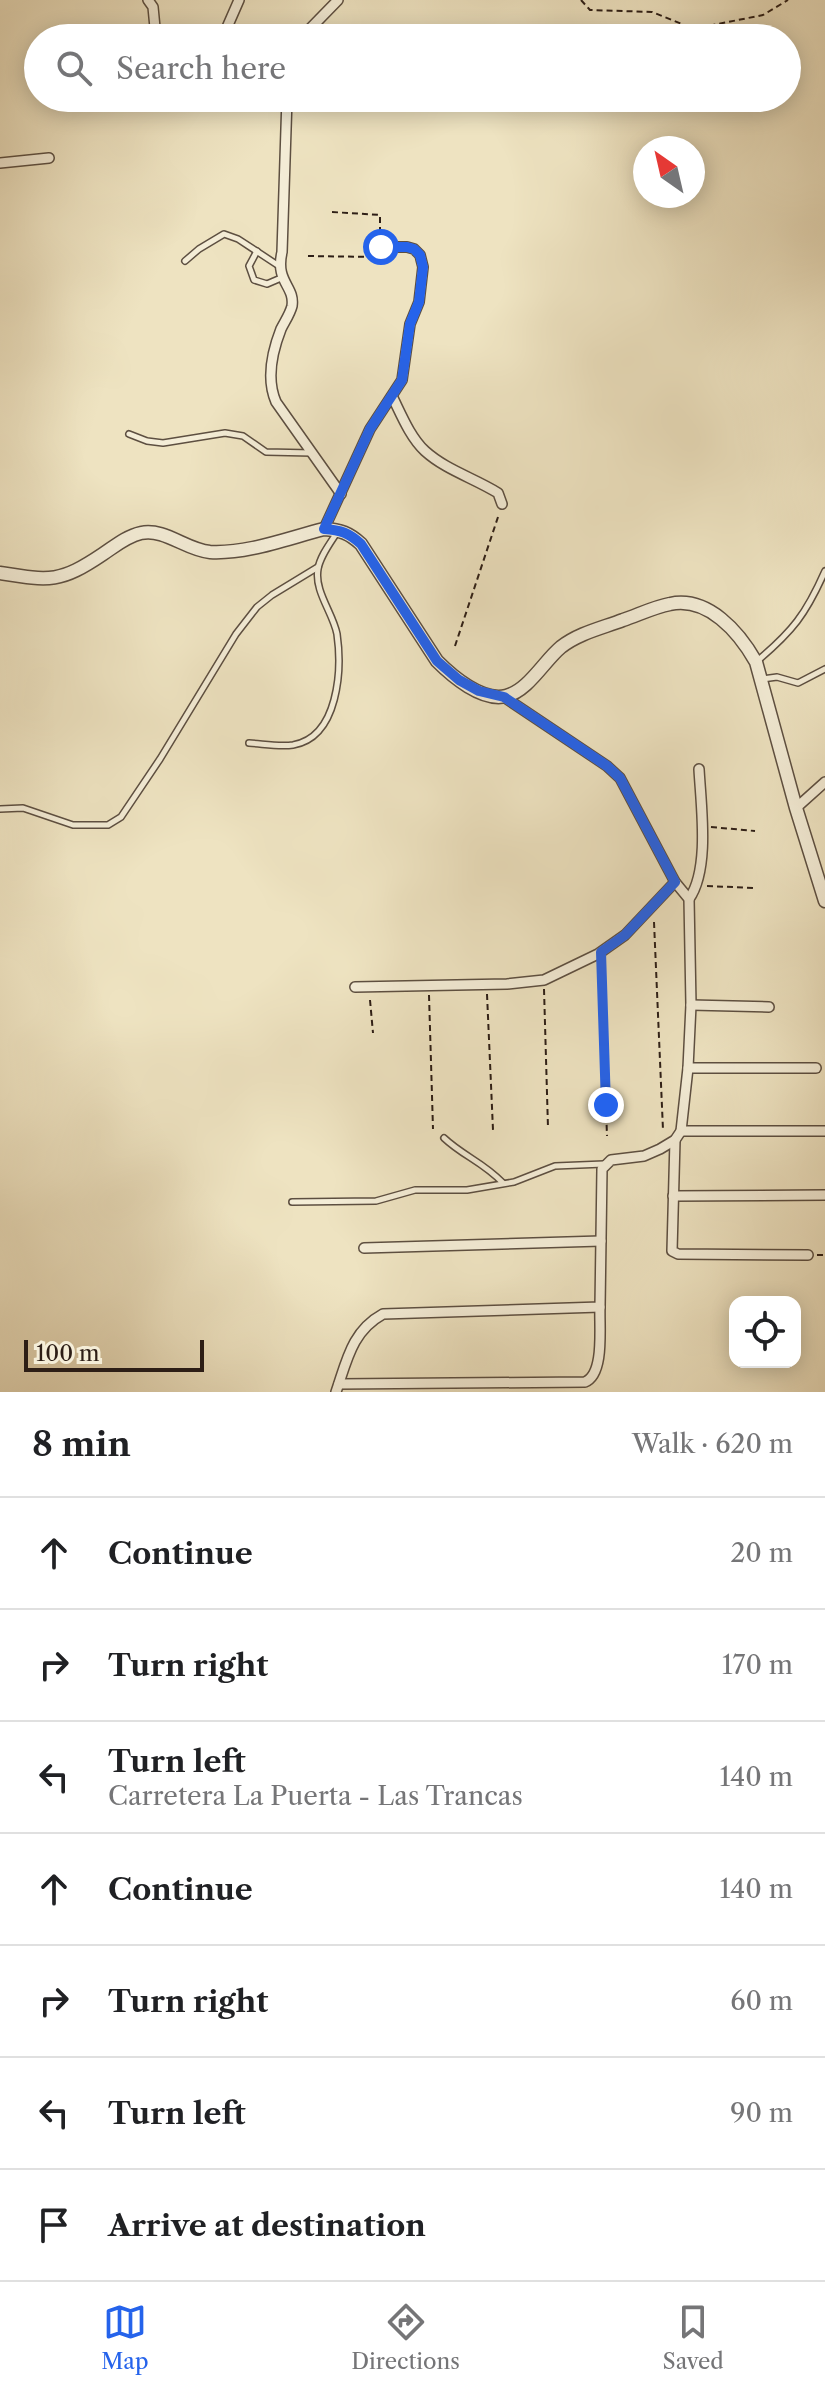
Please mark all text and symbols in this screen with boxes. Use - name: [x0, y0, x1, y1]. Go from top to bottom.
- search box: [24, 24, 801, 112]
- icon: search: [52, 46, 96, 90]
- text: Search here: [116, 50, 286, 87]
- north arrow: [633, 136, 705, 208]
- route start: [363, 229, 399, 265]
- route end: [588, 1087, 624, 1123]
- map controls: [729, 1296, 801, 1368]
- button: locate: [729, 1296, 801, 1368]
- scale bar: [24, 1336, 204, 1372]
- text: 100 m: [36, 1340, 99, 1367]
- text: 8 min: [32, 1423, 131, 1465]
- text: Walk · 620 m: [632, 1428, 793, 1460]
- icon: ahead: [32, 1531, 76, 1575]
- text: Continue: [108, 1535, 253, 1572]
- text: 20 m: [730, 1537, 793, 1569]
- icon: right: [32, 1643, 76, 1687]
- text: Turn right: [108, 1647, 268, 1684]
- text: 170 m: [722, 1649, 793, 1681]
- text: Turn left: [108, 1743, 245, 1780]
- icon: left: [32, 1755, 76, 1799]
- text: 140 m: [719, 1761, 793, 1793]
- text: Carretera La Puerta - Las Trancas: [108, 1780, 523, 1812]
- icon: ahead: [32, 1867, 76, 1911]
- text: Continue: [108, 1871, 253, 1908]
- text: 140 m: [719, 1873, 793, 1905]
- icon: right: [32, 1979, 76, 2023]
- text: Turn right: [108, 1983, 268, 2020]
- text: 60 m: [730, 1985, 793, 2017]
- icon: left: [32, 2091, 76, 2135]
- text: Turn left: [108, 2095, 245, 2132]
- text: 90 m: [730, 2097, 793, 2129]
- icon: arrive: [32, 2203, 76, 2247]
- text: Arrive at destination: [108, 2207, 426, 2244]
- tab: Map: [101, 2300, 149, 2375]
- tab: Directions: [351, 2300, 460, 2375]
- tab: Saved: [663, 2300, 724, 2375]

